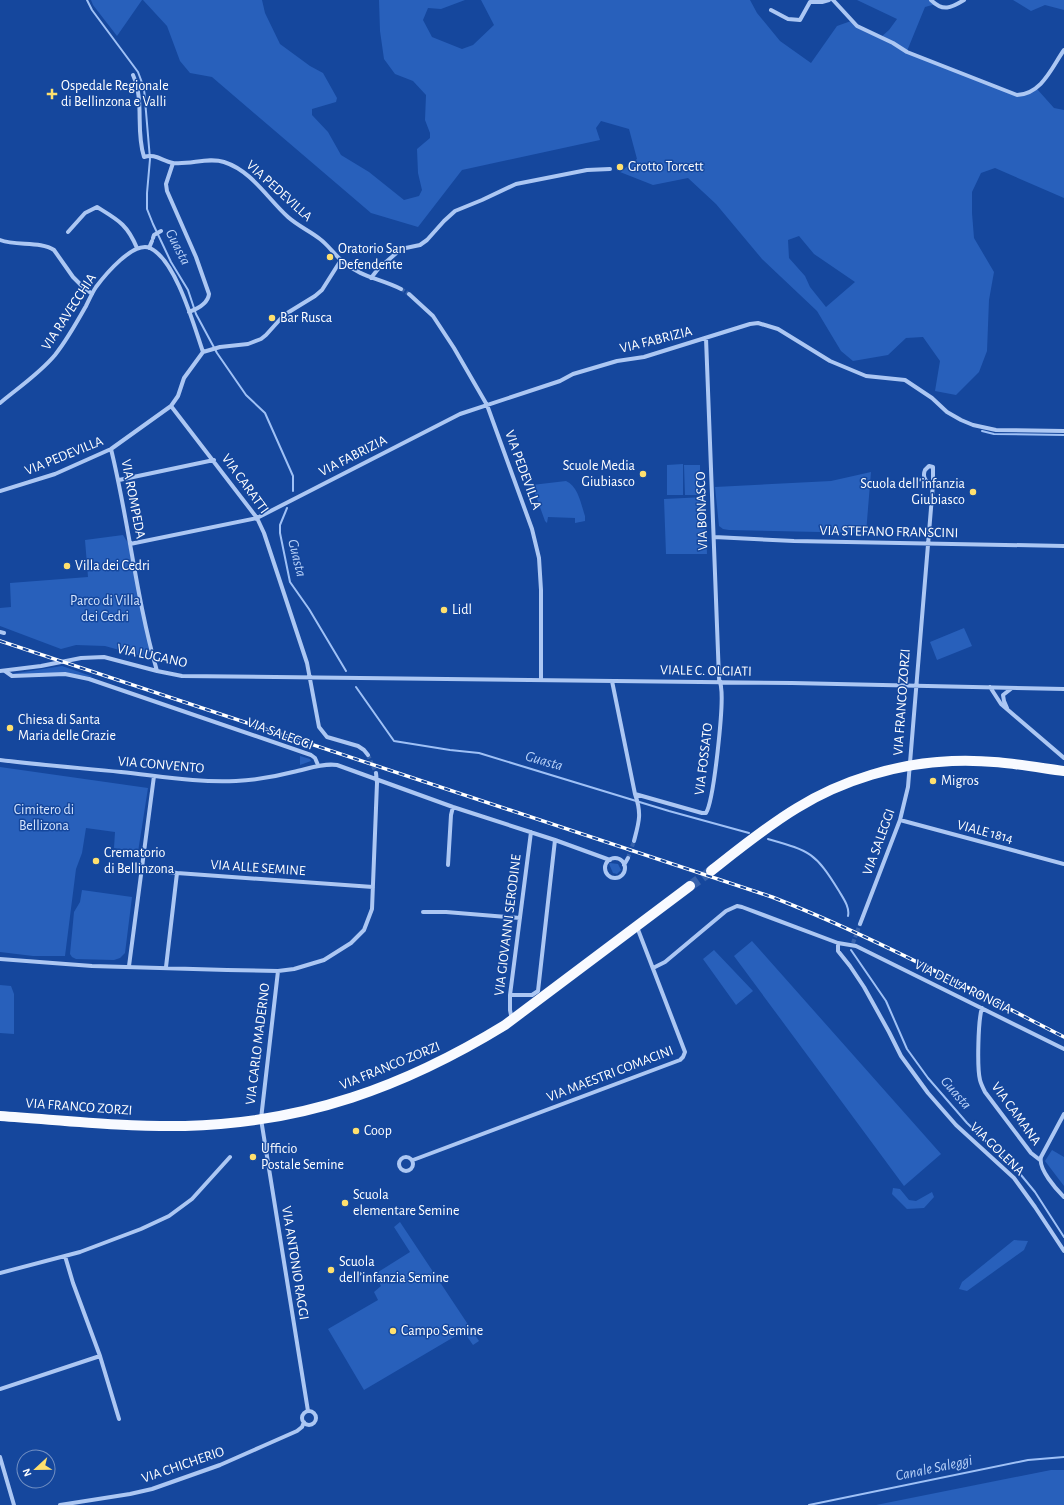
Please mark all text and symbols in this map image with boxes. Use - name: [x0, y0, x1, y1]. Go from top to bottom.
- place label: Ospedale Regionale di Bellinzona e Valli: [61, 79, 169, 109]
- marker: Ospedale Regionale di Bellinzona e Valli: [46, 88, 58, 100]
- street label: VIA PEDEVILLA: [243, 158, 315, 224]
- place label: Grotto Torcett: [628, 160, 704, 174]
- marker: Grotto Torcett: [615, 162, 625, 172]
- water label: Guasta: [163, 227, 193, 267]
- place label: Oratorio San Defendente: [338, 242, 406, 272]
- marker: Oratorio San Defendente: [325, 252, 335, 262]
- street label: VIA RAVECCHIA: [39, 271, 99, 353]
- place label: Bar Rusca: [280, 311, 333, 325]
- marker: Bar Rusca: [267, 313, 277, 323]
- street label: VIA FABRIZIA: [618, 324, 694, 356]
- street label: VIA PEDEVILLA: [502, 428, 544, 512]
- street label: VIA FABRIZIA: [317, 433, 389, 479]
- street label: VIA PEDEVILLA: [23, 434, 105, 478]
- street label: VIA CARATTI: [219, 452, 271, 516]
- street label: VIA ROMPEDA: [118, 458, 148, 540]
- place label: Scuole Media Giubiasco: [563, 459, 636, 489]
- marker: Scuole Media Giubiasco: [638, 469, 648, 479]
- street label: VIA BONASCO: [694, 471, 710, 551]
- place label: Scuola dell'infanzia Giubiasco: [860, 477, 966, 507]
- marker: Scuola dell'infanzia Giubiasco: [968, 487, 978, 497]
- street label: VIA STEFANO FRANSCINI: [819, 524, 959, 540]
- water label: Guasta: [285, 538, 309, 578]
- place label: Villa dei Cedri: [75, 559, 150, 573]
- marker: Villa dei Cedri: [62, 561, 72, 571]
- park label: Parco di Villa dei Cedri: [70, 594, 140, 624]
- place label: Lidl: [452, 603, 472, 617]
- marker: Lidl: [439, 605, 449, 615]
- street label: VIA LUGANO: [116, 642, 188, 670]
- street label: VIA FRANCO ZORZI: [891, 648, 913, 756]
- street label: VIALE C. OLGIATI: [660, 663, 752, 679]
- place label: Chiesa di Santa Maria delle Grazie: [18, 713, 116, 743]
- street label: VIA SALEGGI: [245, 716, 315, 752]
- street label: VIA FOSSATO: [693, 722, 715, 796]
- marker: Chiesa di Santa Maria delle Grazie: [5, 723, 15, 733]
- water label: Guasta: [524, 749, 564, 773]
- street label: VIA CONVENTO: [117, 754, 205, 776]
- place label: Migros: [941, 774, 979, 788]
- marker: Migros: [928, 776, 938, 786]
- park label: Cimitero di Bellizona: [14, 803, 74, 833]
- street label: VIA SALEGGI: [861, 807, 897, 877]
- street label: VIALE 1814: [955, 818, 1015, 846]
- place label: Crematorio di Bellinzona: [104, 846, 175, 876]
- street label: VIA GIOVANNI SERODINE: [492, 853, 524, 997]
- marker: Crematorio di Bellinzona: [91, 856, 101, 866]
- street label: VIA ALLE SEMINE: [210, 858, 306, 878]
- street label: VIA DELLA RONGIA: [912, 957, 1014, 1017]
- street label: VIA CARLO MADERNO: [244, 982, 272, 1106]
- street label: VIA FRANCO ZORZI: [338, 1039, 442, 1093]
- street label: VIA MAESTRI COMACINI: [545, 1043, 675, 1105]
- water label: Guasta: [938, 1074, 974, 1112]
- street label: VIA CAMANA: [989, 1080, 1043, 1148]
- street label: VIA FRANCO ZORZI: [25, 1096, 133, 1118]
- street label: VIA GOLENA: [967, 1120, 1027, 1178]
- place label: Coop: [364, 1124, 392, 1138]
- marker: Coop: [351, 1126, 361, 1136]
- place label: Ufficio Postale Semine: [261, 1142, 344, 1172]
- marker: Ufficio Postale Semine: [248, 1152, 258, 1162]
- place label: Scuola elementare Semine: [353, 1188, 459, 1218]
- marker: Scuola elementare Semine: [340, 1198, 350, 1208]
- street label: VIA ANTONIO RAGGI: [279, 1205, 311, 1321]
- place label: Scuola dell’infanzia Semine: [339, 1255, 449, 1285]
- marker: Scuola dell’infanzia Semine: [326, 1265, 336, 1275]
- place label: Campo Semine: [401, 1324, 483, 1338]
- marker: Campo Semine: [388, 1326, 398, 1336]
- street label: VIA CHICHERIO: [140, 1444, 226, 1486]
- north arrow: [16, 1449, 56, 1489]
- water label: Canale Saleggi: [894, 1453, 974, 1483]
- text: N: [21, 1467, 34, 1478]

